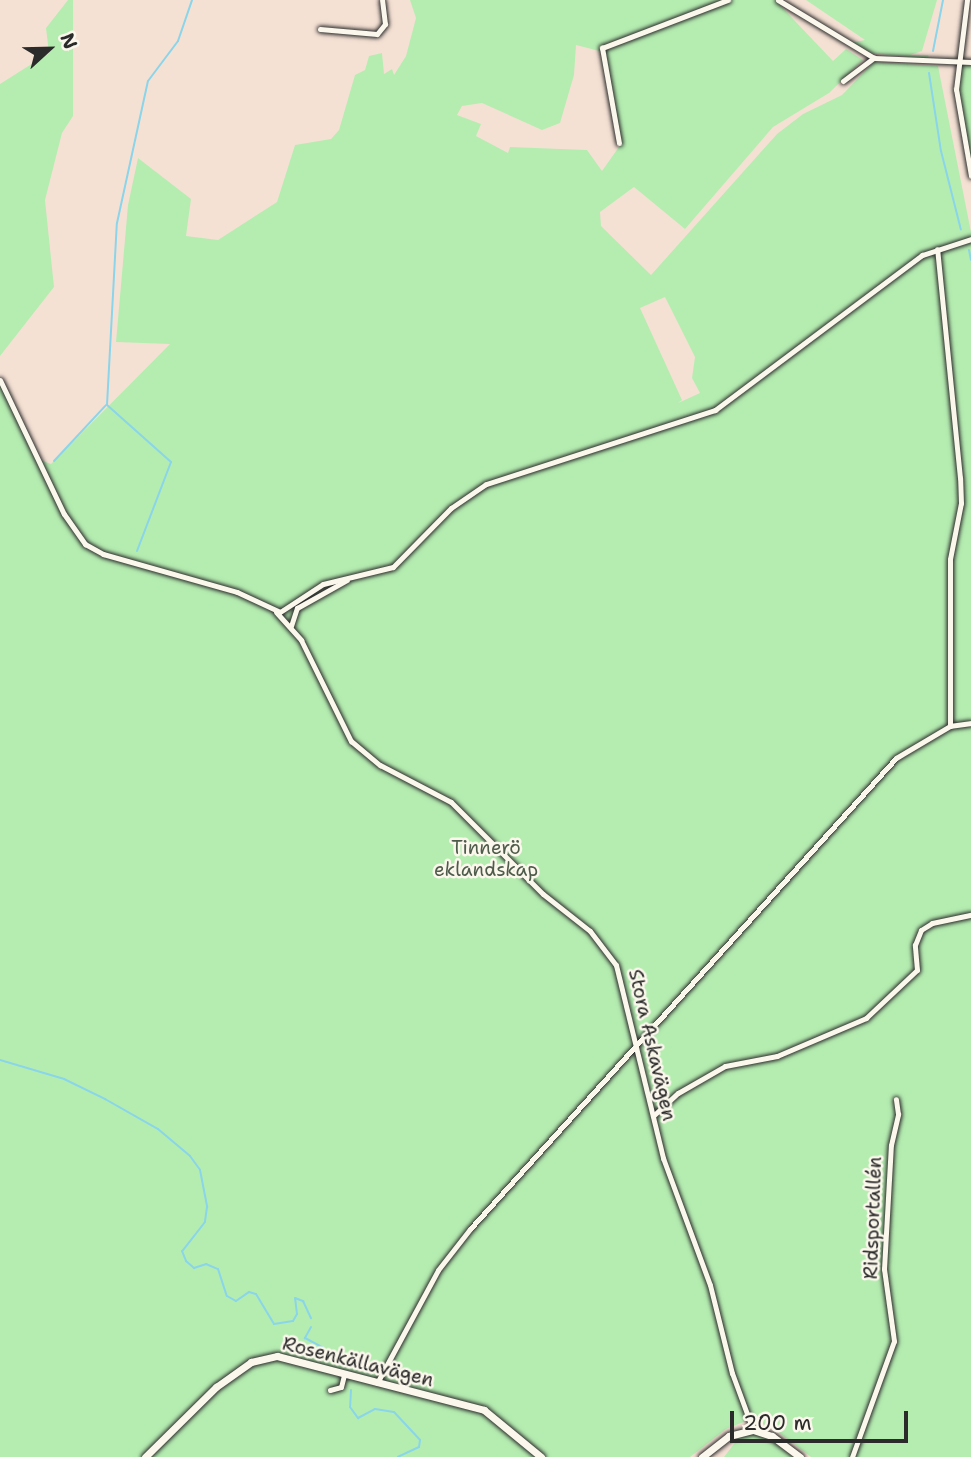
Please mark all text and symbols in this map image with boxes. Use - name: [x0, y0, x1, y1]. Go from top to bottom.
- north arrow: [14, 14, 84, 84]
- text: N: [55, 29, 83, 53]
- park label: Tinnerö eklandskap: [434, 837, 538, 881]
- street label: Stora Askavägen: [623, 967, 681, 1123]
- street label: Ridsportallén: [859, 1156, 887, 1280]
- street label: Rosenkällavägen: [280, 1332, 436, 1392]
- scale bar: [733, 1398, 912, 1442]
- text: 200 m: [743, 1409, 812, 1437]

